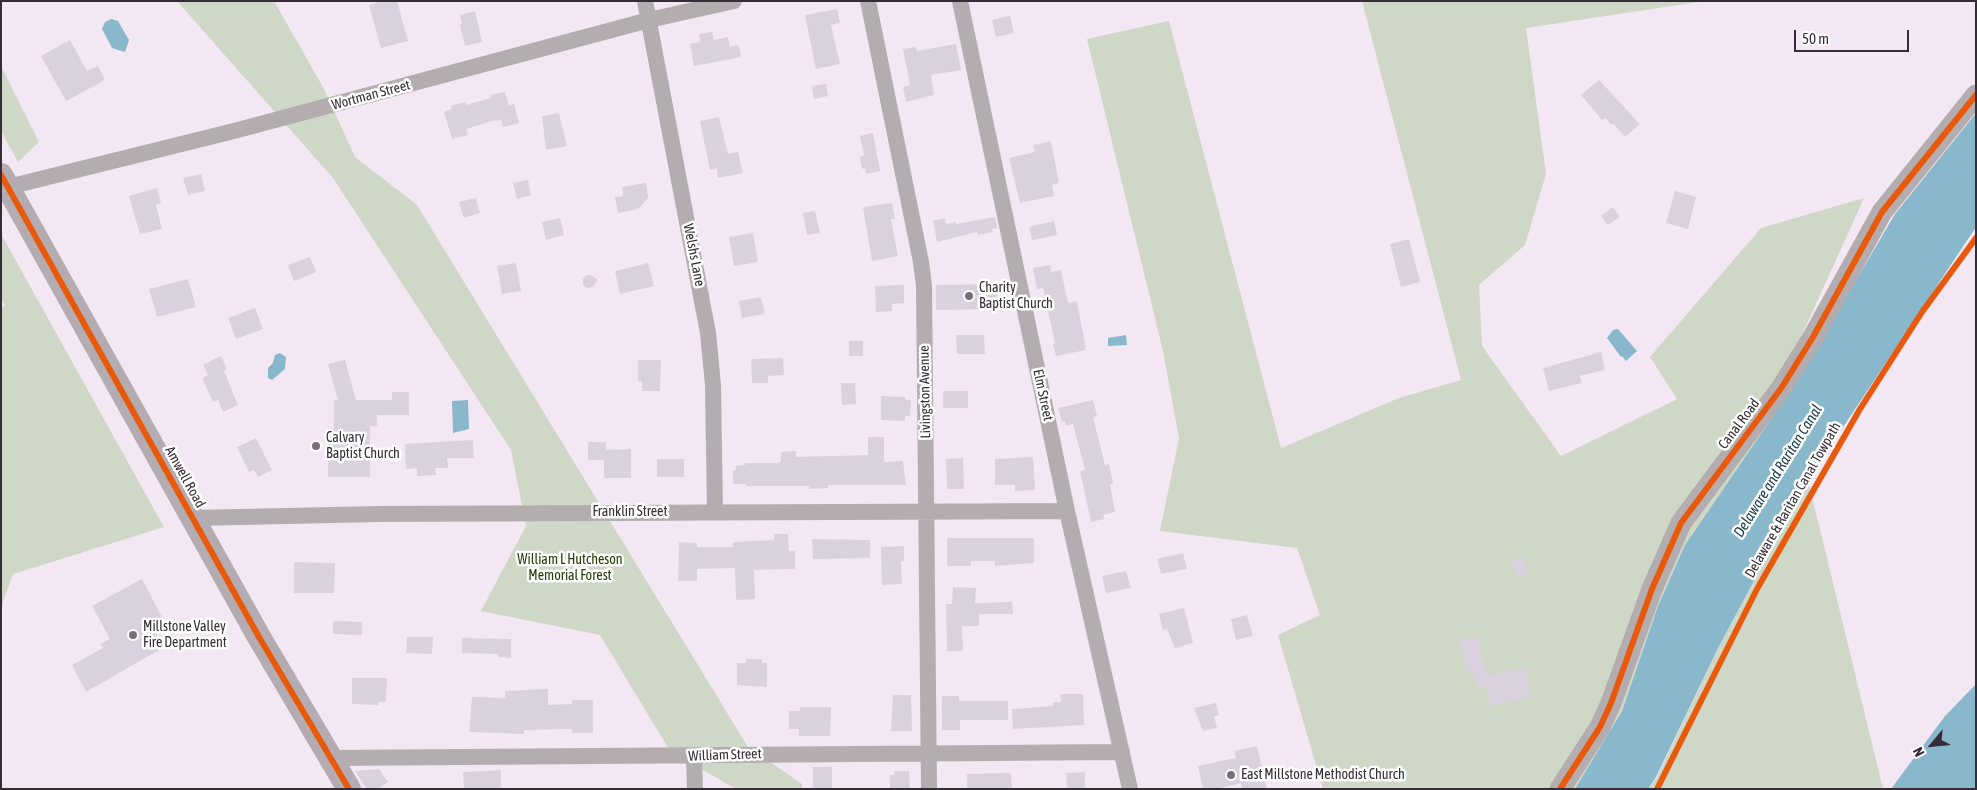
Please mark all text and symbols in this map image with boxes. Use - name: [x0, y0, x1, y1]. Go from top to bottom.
- scale bar: [1797, 20, 1912, 52]
- text: 50 m: [1802, 30, 1829, 47]
- street label: Wortman Street: [330, 76, 412, 114]
- street label: Welshs Lane: [680, 222, 708, 288]
- place label: Charity Baptist Church: [979, 280, 1053, 312]
- marker: Charity Baptist Church: [963, 290, 975, 302]
- street label: Livingston Avenue: [916, 345, 934, 439]
- street label: Elm Street: [1029, 368, 1057, 422]
- street label: Canal Road: [1715, 396, 1763, 452]
- water label: Delaware and Raritan Canal: [1730, 401, 1826, 541]
- street label: Delaware & Raritan Canal Towpath: [1742, 419, 1844, 581]
- place label: Calvary Baptist Church: [326, 430, 400, 462]
- marker: Calvary Baptist Church: [310, 440, 322, 452]
- street label: Amwell Road: [161, 443, 209, 511]
- street label: Franklin Street: [592, 504, 668, 520]
- park label: William L Hutcheson Memorial Forest: [517, 552, 623, 584]
- place label: Millstone Valley Fire Department: [143, 619, 227, 652]
- marker: Millstone Valley Fire Department: [127, 629, 139, 641]
- north arrow: [1907, 720, 1957, 770]
- street label: William Street: [688, 745, 762, 765]
- text: N: [1910, 745, 1928, 759]
- place label: East Millstone Methodist Church: [1241, 767, 1405, 783]
- marker: East Millstone Methodist Church: [1225, 769, 1237, 781]

